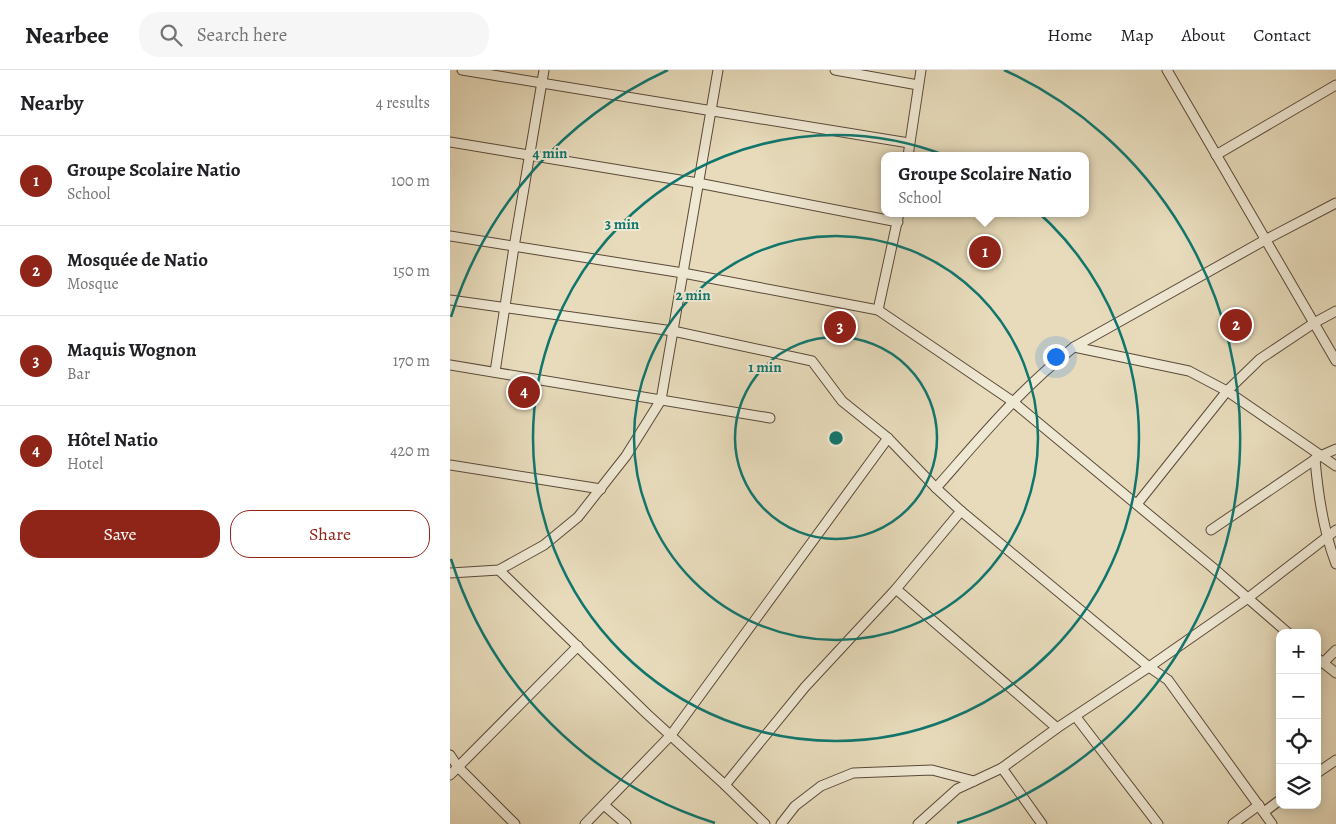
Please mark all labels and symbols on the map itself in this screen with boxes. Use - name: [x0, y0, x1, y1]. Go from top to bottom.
- text: 4 min: [532, 143, 568, 163]
- text: 3 min: [605, 214, 640, 234]
- pin: 1: [969, 233, 1001, 271]
- text: 2 min: [675, 285, 711, 305]
- pin: 2: [1220, 306, 1252, 344]
- pin: 3: [824, 308, 856, 346]
- your location: [1043, 344, 1069, 370]
- text: 1 min: [748, 357, 782, 377]
- pin: 4: [508, 373, 540, 411]
- centre of rings: [827, 429, 845, 447]

